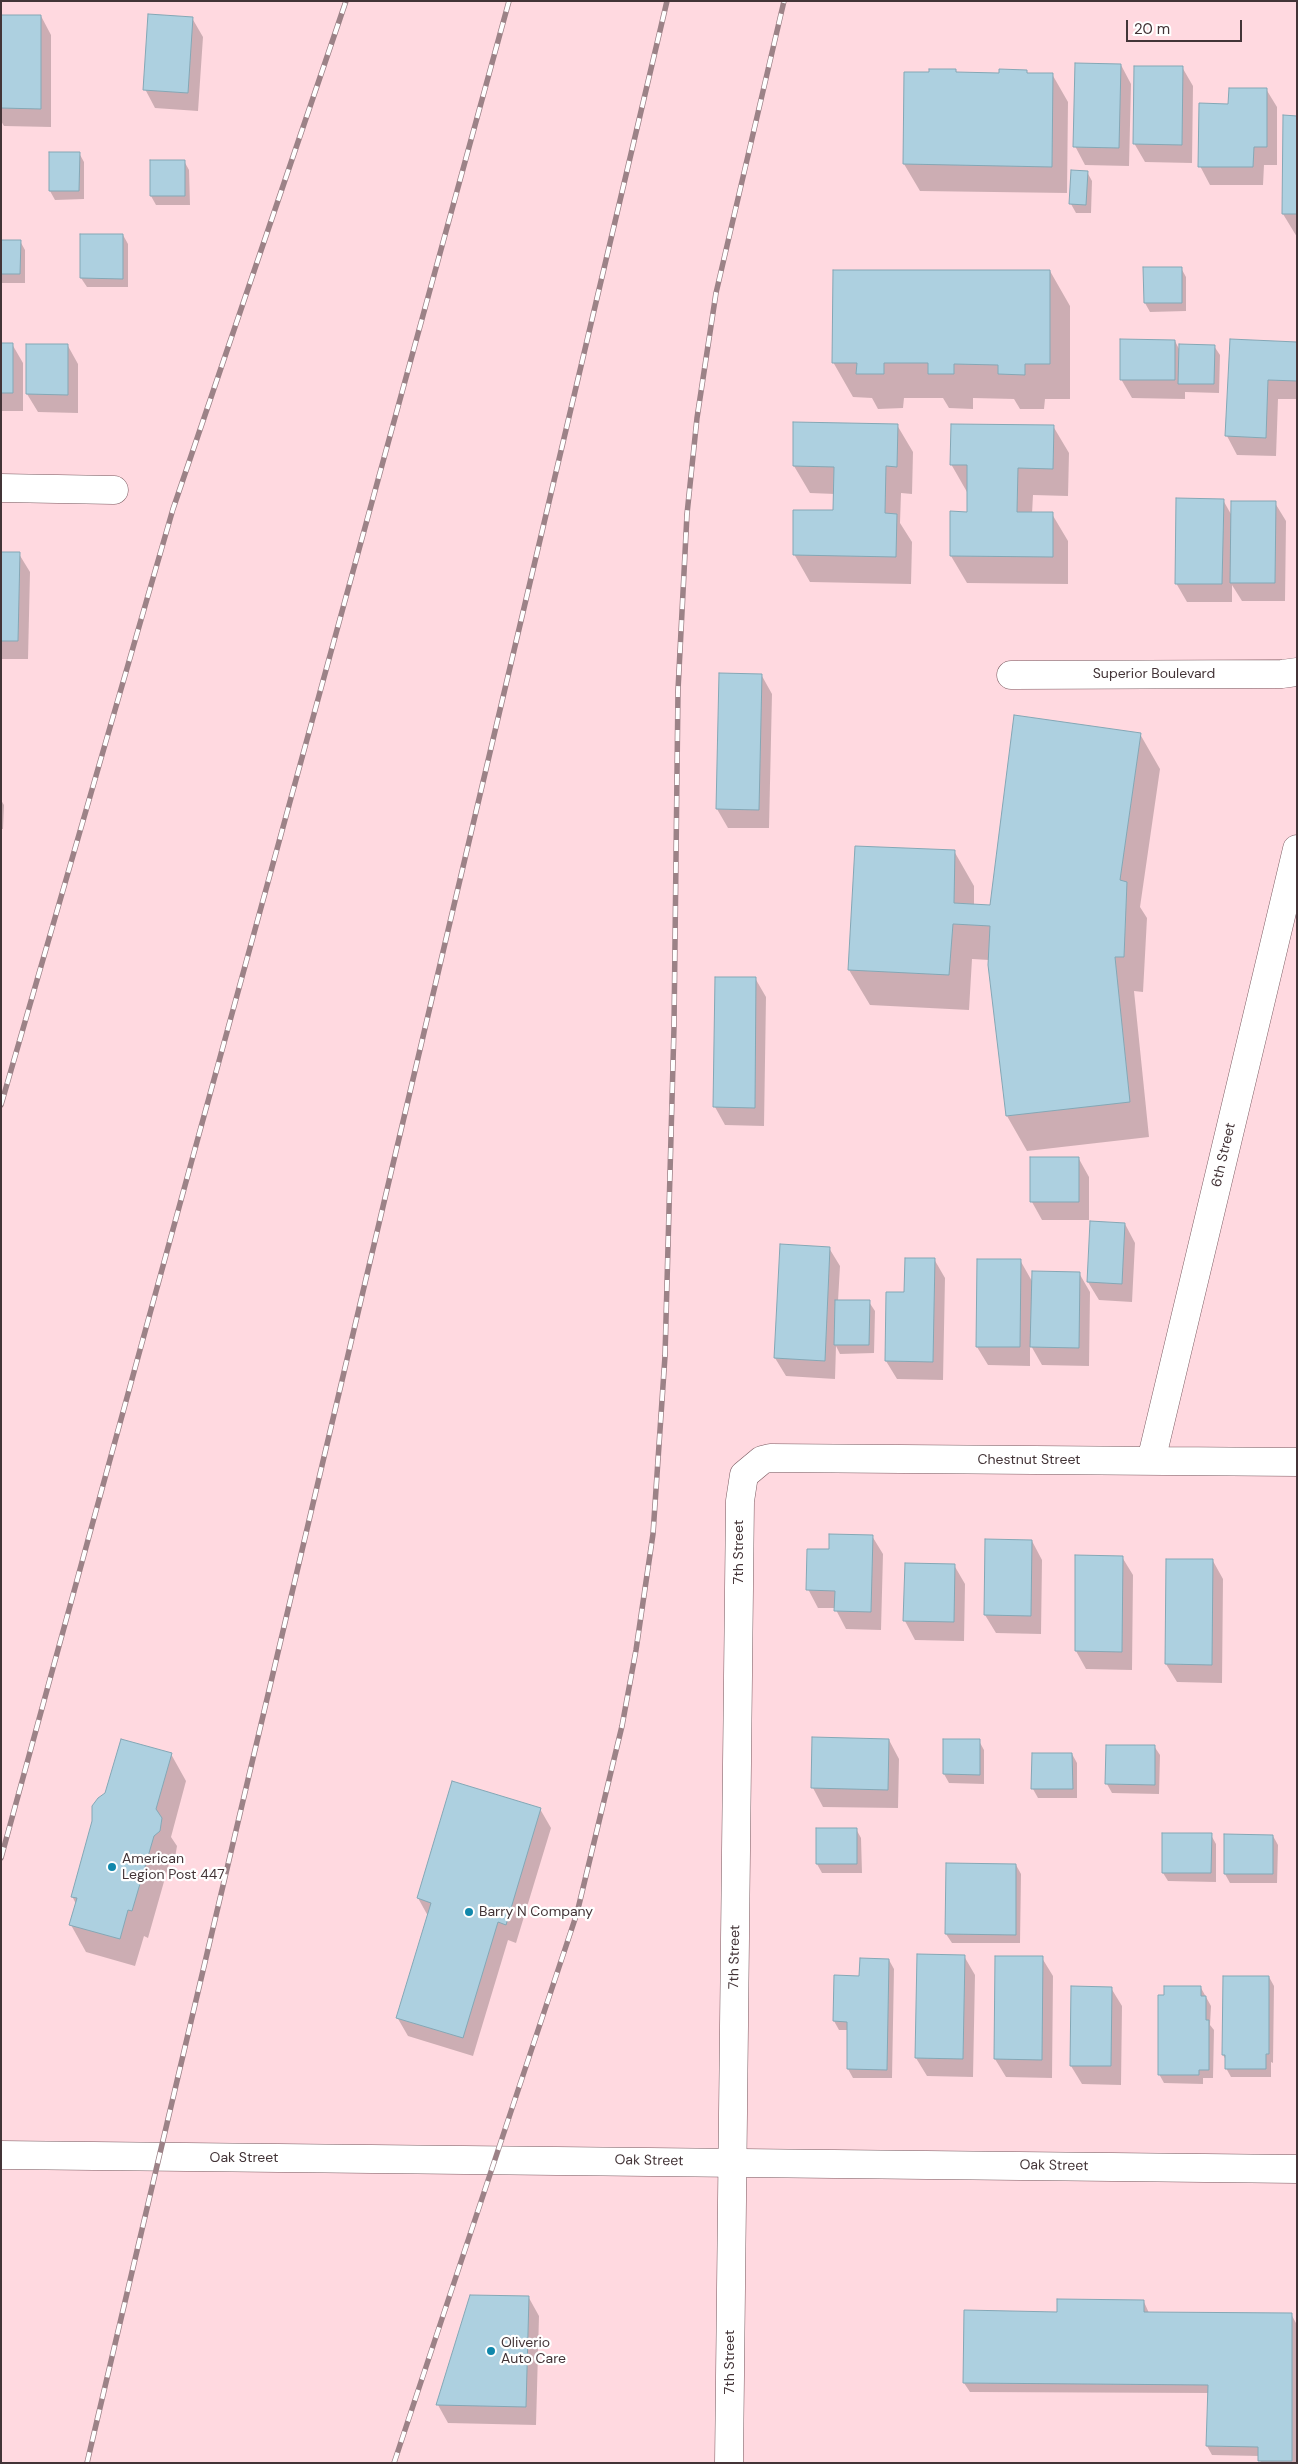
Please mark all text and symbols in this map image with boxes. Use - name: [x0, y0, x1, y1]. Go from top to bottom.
- scale bar: [1128, 10, 1244, 42]
- text: 20 m: [1134, 19, 1170, 39]
- street label: Superior Boulevard: [1093, 666, 1215, 682]
- street label: 6th Street: [1208, 1121, 1240, 1189]
- street label: Chestnut Street: [977, 1452, 1081, 1468]
- street label: 7th Street: [731, 1520, 747, 1584]
- place label: American Legion Post 447: [122, 1851, 225, 1884]
- marker: American Legion Post 447: [106, 1861, 118, 1873]
- place label: Barry N Company: [479, 1904, 593, 1920]
- marker: Barry N Company: [463, 1906, 475, 1918]
- street label: 7th Street: [726, 1925, 744, 1989]
- street label: Oak Street: [210, 2150, 278, 2166]
- street label: Oak Street: [614, 2152, 684, 2170]
- street label: Oak Street: [1019, 2157, 1089, 2175]
- street label: 7th Street: [722, 2330, 738, 2394]
- place label: Oliverio Auto Care: [501, 2335, 566, 2368]
- marker: Oliverio Auto Care: [485, 2345, 497, 2357]

